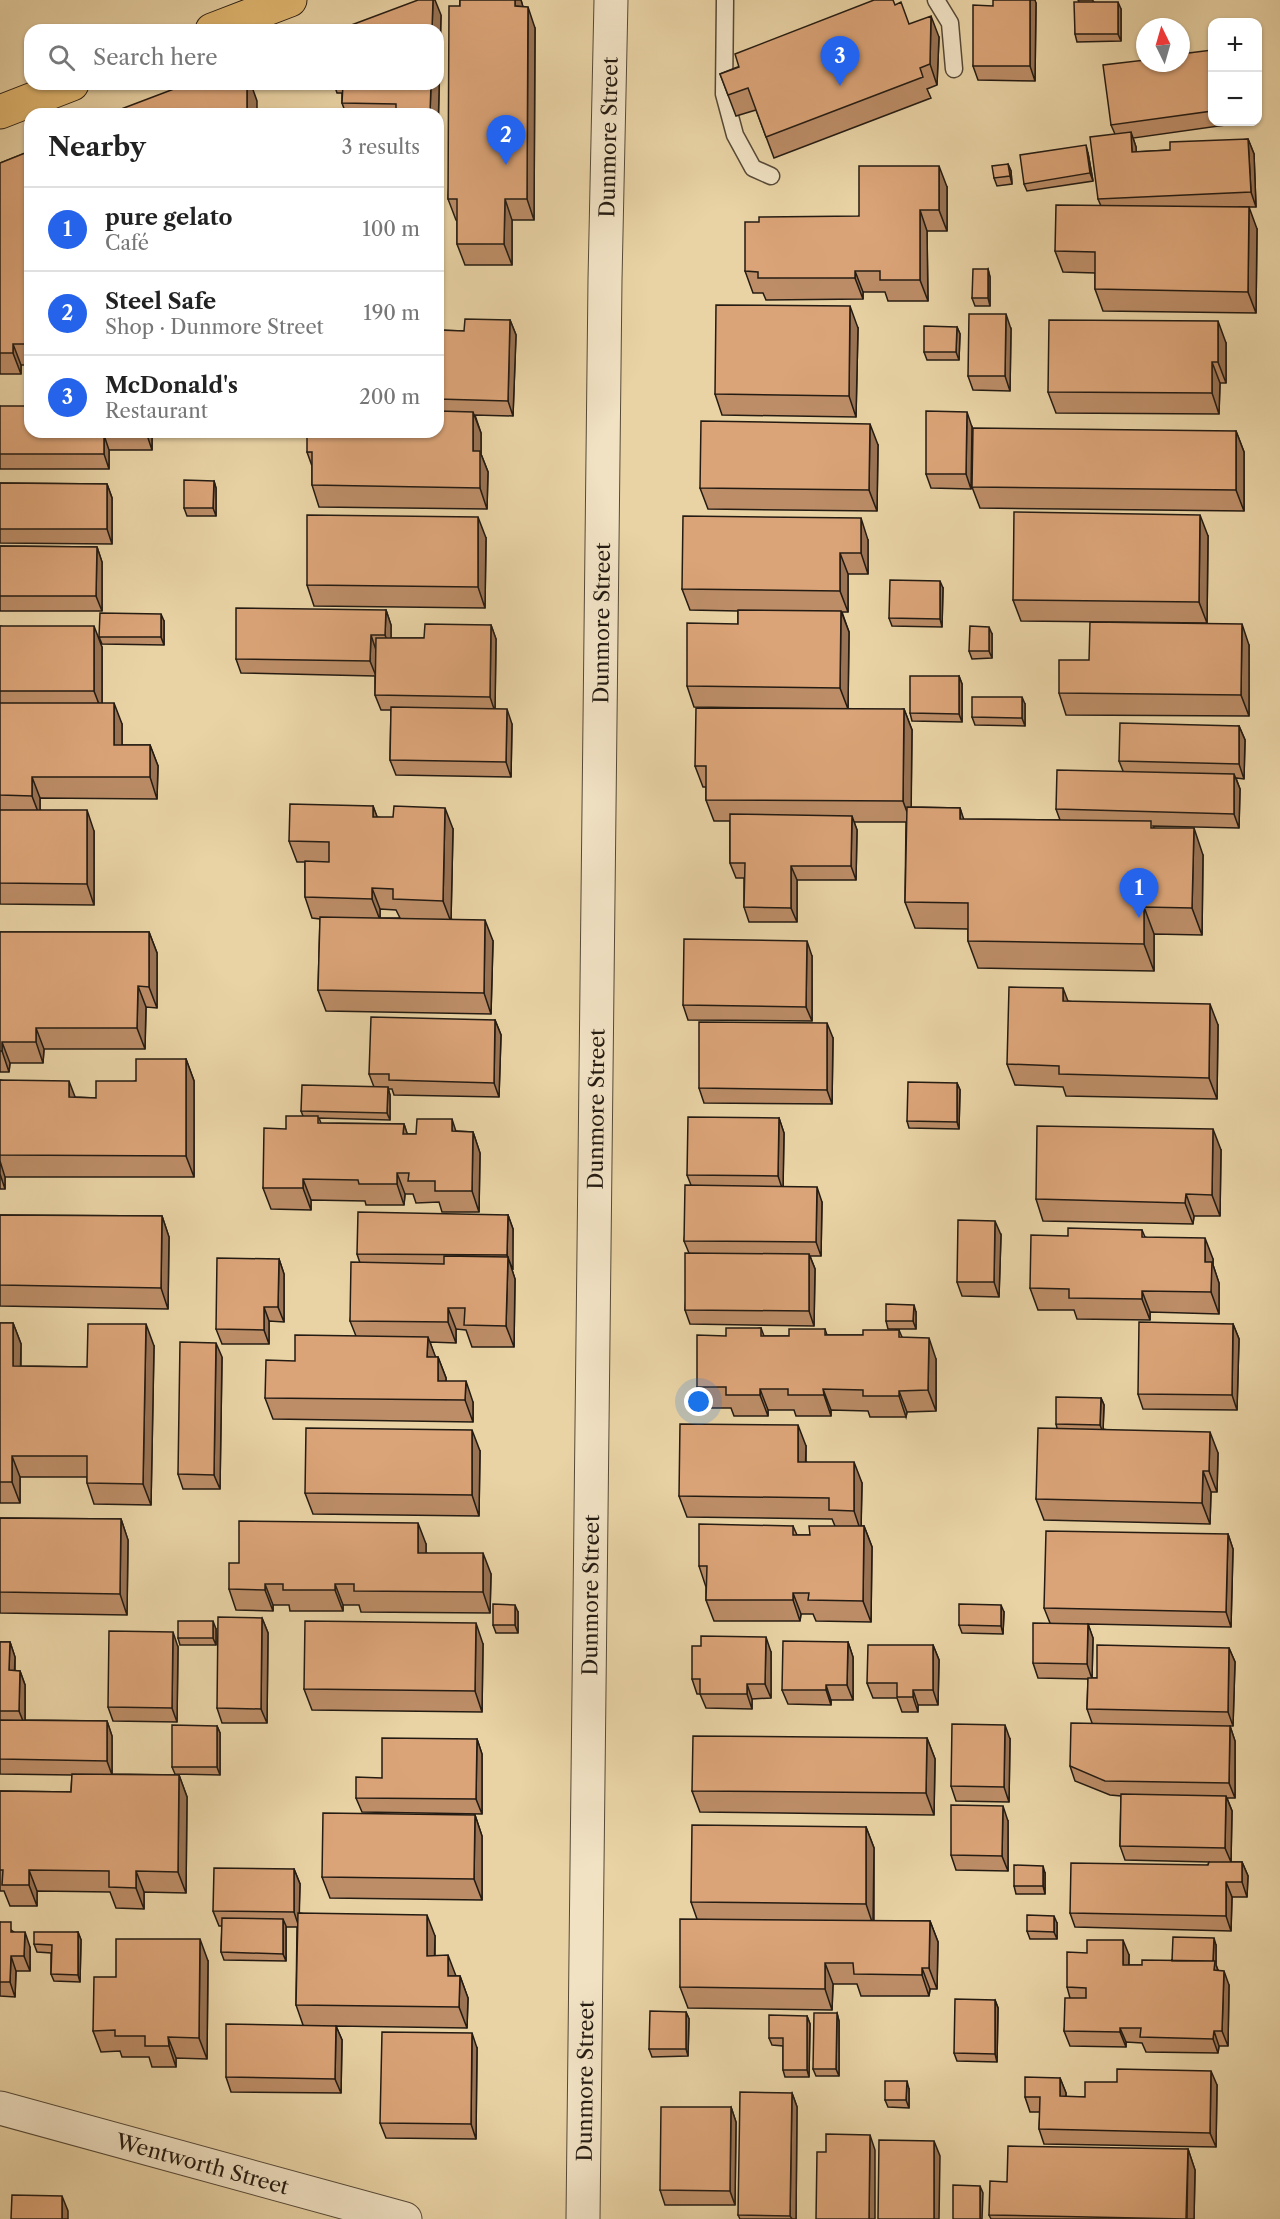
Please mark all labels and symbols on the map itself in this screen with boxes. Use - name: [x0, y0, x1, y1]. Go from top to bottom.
- north arrow: [1136, 18, 1190, 72]
- pin: 3: [820, 36, 860, 86]
- street label: Dunmore Street: [594, 56, 622, 218]
- pin: 2: [486, 116, 526, 165]
- street label: Dunmore Street: [588, 542, 615, 704]
- pin: 1: [1120, 868, 1158, 918]
- street label: Dunmore Street: [582, 1028, 609, 1190]
- your location: [684, 1387, 713, 1416]
- street label: Dunmore Street: [577, 1514, 603, 1676]
- street label: Dunmore Street: [571, 2000, 598, 2162]
- street label: Wentworth Street: [112, 2128, 292, 2199]

